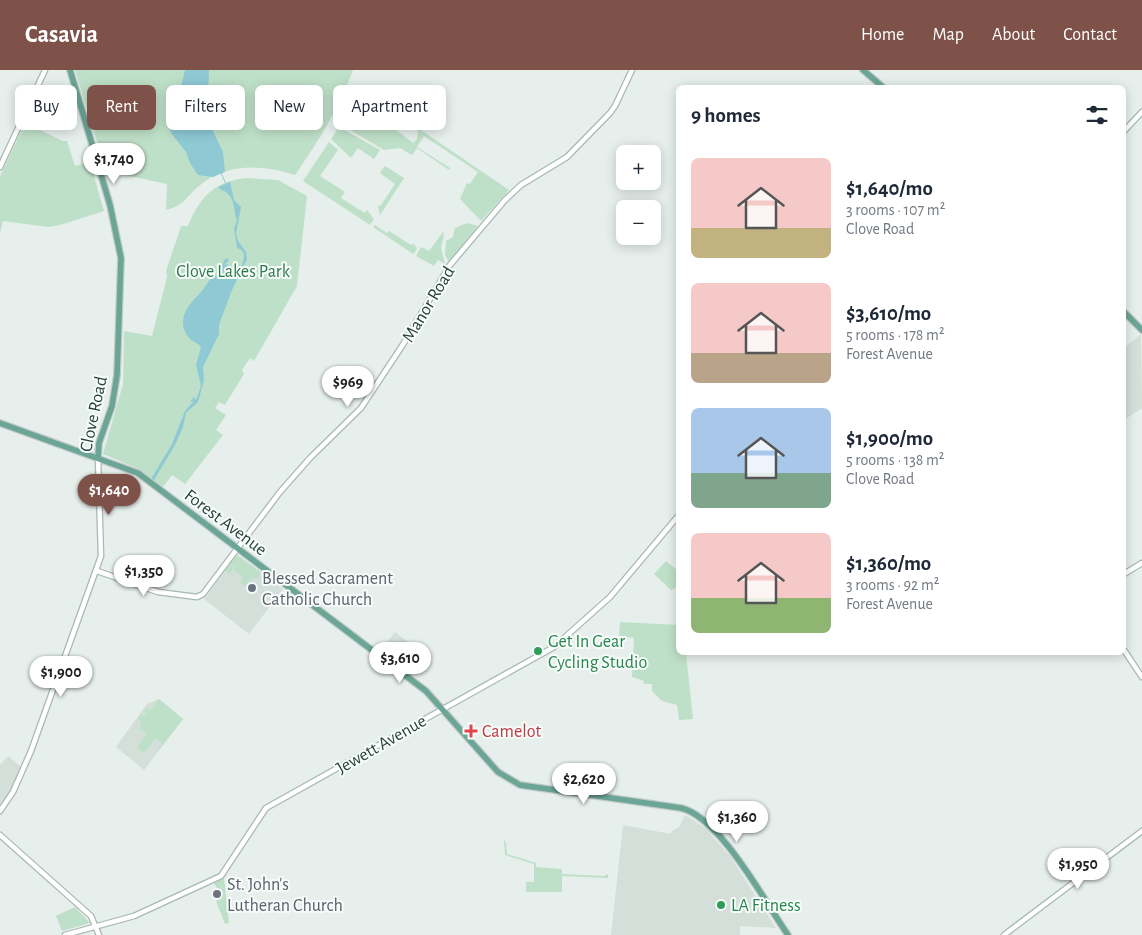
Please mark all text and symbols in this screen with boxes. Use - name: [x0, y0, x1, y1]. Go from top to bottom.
- text: Casavia: [25, 23, 98, 47]
- text: Home: [861, 26, 904, 44]
- text: Map: [932, 26, 964, 44]
- text: About: [992, 26, 1035, 44]
- text: Contact: [1063, 26, 1117, 44]
- chip: Buy: [15, 85, 77, 130]
- chip: Rent: [87, 85, 156, 130]
- chip: Filters: [166, 85, 245, 130]
- chip: New: [255, 85, 323, 130]
- chip: Apartment: [333, 85, 446, 130]
- icon: filters: [1083, 101, 1111, 129]
- text: 9 homes: [691, 105, 761, 126]
- pin: $1,740: [73, 142, 155, 185]
- map controls: [616, 145, 661, 245]
- button: +: [616, 145, 661, 190]
- text: $1,740: [94, 151, 134, 167]
- icon: home: [731, 178, 791, 238]
- text: $1,640/mo: [846, 178, 933, 199]
- button: −: [616, 200, 661, 245]
- text: 3 rooms · 107 m²: [846, 202, 945, 218]
- text: Clove Road: [846, 221, 914, 237]
- park label: Clove Lakes Park: [176, 263, 291, 281]
- street label: Manor Road: [399, 264, 458, 345]
- icon: home: [731, 303, 791, 363]
- text: $3,610/mo: [846, 303, 931, 324]
- text: 5 rooms · 178 m²: [846, 327, 944, 343]
- text: Forest Avenue: [846, 346, 933, 362]
- pin: $969: [318, 366, 378, 408]
- text: $969: [333, 374, 363, 390]
- street label: Clove Road: [77, 375, 111, 454]
- icon: home: [731, 428, 791, 488]
- text: $1,900/mo: [846, 428, 933, 449]
- text: 5 rooms · 138 m²: [846, 452, 944, 468]
- text: Clove Road: [846, 471, 914, 487]
- pin: $1,640: [68, 474, 150, 516]
- text: $1,640: [89, 482, 129, 498]
- street label: Forest Avenue: [181, 486, 270, 559]
- icon: home: [731, 553, 791, 613]
- text: $1,360/mo: [846, 553, 931, 574]
- pin: $1,350: [103, 554, 185, 597]
- text: $1,350: [125, 563, 163, 579]
- place label: Blessed Sacrament Catholic Church: [262, 570, 393, 609]
- text: 3 rooms · 92 m²: [846, 577, 939, 593]
- marker: Blessed Sacrament Catholic Church: [246, 582, 258, 594]
- text: Forest Avenue: [846, 596, 933, 612]
- place label: Get In Gear Cycling Studio: [548, 633, 647, 672]
- pin: $3,610: [359, 642, 441, 684]
- marker: Get In Gear Cycling Studio: [532, 645, 544, 657]
- text: $3,610: [380, 650, 420, 666]
- pin: $1,900: [20, 656, 102, 698]
- text: $1,900: [40, 664, 82, 680]
- street label: Jewett Avenue: [333, 712, 430, 778]
- place label: Camelot: [482, 723, 541, 741]
- marker: Camelot: [464, 724, 478, 738]
- pin: $2,620: [543, 762, 625, 805]
- text: $2,620: [563, 771, 605, 787]
- pin: $1,360: [696, 800, 778, 843]
- text: $1,360: [717, 809, 757, 825]
- pin: $1,950: [1037, 848, 1119, 890]
- text: $1,950: [1058, 856, 1098, 872]
- place label: St. John's Lutheran Church: [227, 876, 343, 915]
- marker: St. John's Lutheran Church: [211, 888, 223, 900]
- place label: LA Fitness: [731, 897, 801, 915]
- marker: LA Fitness: [715, 899, 727, 911]

